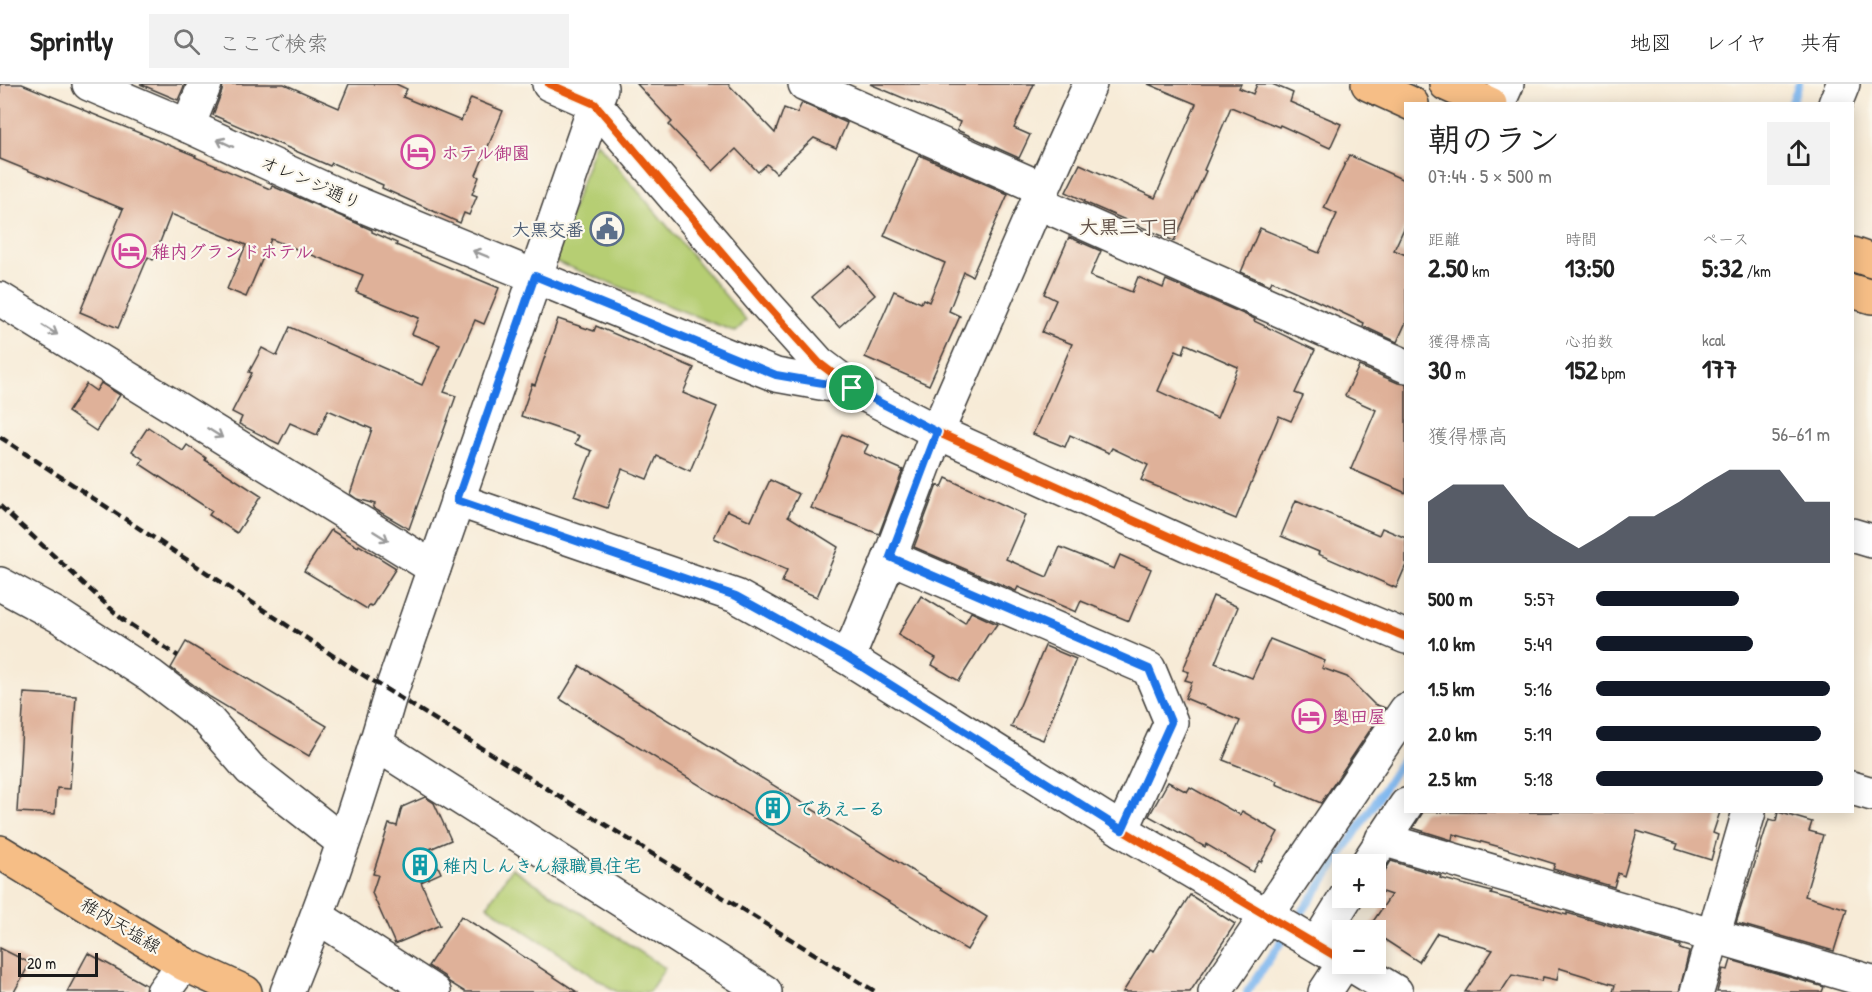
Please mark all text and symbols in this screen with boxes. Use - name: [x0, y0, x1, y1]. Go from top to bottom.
- search box: [149, 14, 569, 68]
- text: Sprintly: [30, 22, 113, 60]
- icon: search: [170, 25, 203, 58]
- text: ここで検索: [218, 28, 328, 58]
- text: 地図: [1630, 28, 1672, 57]
- text: レイヤ: [1705, 28, 1767, 57]
- text: 共有: [1800, 28, 1842, 57]
- text: 朝のラン: [1428, 117, 1560, 161]
- button: share: [1767, 122, 1830, 185]
- hotel icon: ホテル御園: [400, 134, 436, 170]
- one-way arrow: [216, 137, 234, 149]
- place label: ホテル御園: [441, 140, 530, 165]
- street label: オレンジ通り: [257, 149, 365, 215]
- text: 07:44 · 5 × 500 m: [1428, 162, 1552, 189]
- public building icon: 大黒交番: [589, 211, 625, 247]
- district label: 大黒三丁目: [1079, 213, 1179, 240]
- place label: 大黒交番: [512, 217, 584, 242]
- text: 距離: [1428, 228, 1460, 250]
- text: 時間: [1565, 228, 1597, 250]
- text: ペース: [1702, 228, 1749, 250]
- hotel icon: 稚内グランドホテル: [111, 233, 147, 269]
- place label: 稚内グランドホテル: [152, 239, 313, 264]
- one-way arrow: [472, 248, 491, 259]
- text: 2.50: [1428, 250, 1468, 285]
- text: 13:50: [1565, 250, 1615, 285]
- text: 5:32: [1702, 250, 1743, 285]
- text: km: [1468, 260, 1490, 282]
- text: /km: [1743, 260, 1771, 282]
- one-way arrow: [41, 324, 58, 336]
- text: kcal: [1702, 329, 1725, 351]
- text: 獲得標高: [1428, 330, 1492, 352]
- text: 心拍数: [1565, 330, 1613, 352]
- text: 177: [1702, 351, 1737, 386]
- text: 30: [1428, 352, 1451, 387]
- text: 152: [1565, 352, 1598, 387]
- pin: [826, 362, 877, 413]
- text: m: [1451, 362, 1466, 384]
- text: bpm: [1598, 362, 1626, 384]
- icon: arrive: [835, 371, 868, 404]
- text: 56–61 m: [1772, 420, 1830, 447]
- text: 獲得標高: [1428, 422, 1508, 449]
- one-way arrow: [206, 427, 223, 439]
- one-way arrow: [372, 530, 389, 542]
- text: 500 m: [1428, 585, 1473, 612]
- text: 5:57: [1524, 585, 1555, 612]
- text: 1.0 km: [1428, 630, 1475, 657]
- text: 5:49: [1524, 630, 1552, 657]
- text: 1.5 km: [1428, 675, 1475, 702]
- text: 5:16: [1524, 675, 1552, 702]
- hotel icon: 奥田屋: [1291, 698, 1327, 734]
- place label: 奥田屋: [1332, 704, 1386, 729]
- text: 2.0 km: [1428, 720, 1477, 747]
- text: 5:19: [1524, 720, 1552, 747]
- text: 2.5 km: [1428, 765, 1477, 792]
- text: 5:18: [1524, 765, 1553, 792]
- building icon: であえーる: [755, 790, 791, 826]
- place label: であえーる: [796, 796, 886, 821]
- building icon: 稚内しんきん緑職員住宅: [402, 847, 438, 883]
- place label: 稚内しんきん緑職員住宅: [443, 853, 641, 878]
- map controls: [1332, 854, 1386, 974]
- button: +: [1332, 854, 1386, 908]
- street label: 稚内天塩線: [76, 891, 166, 959]
- button: −: [1332, 920, 1386, 974]
- scale bar: [18, 950, 98, 978]
- text: 20 m: [27, 952, 56, 974]

